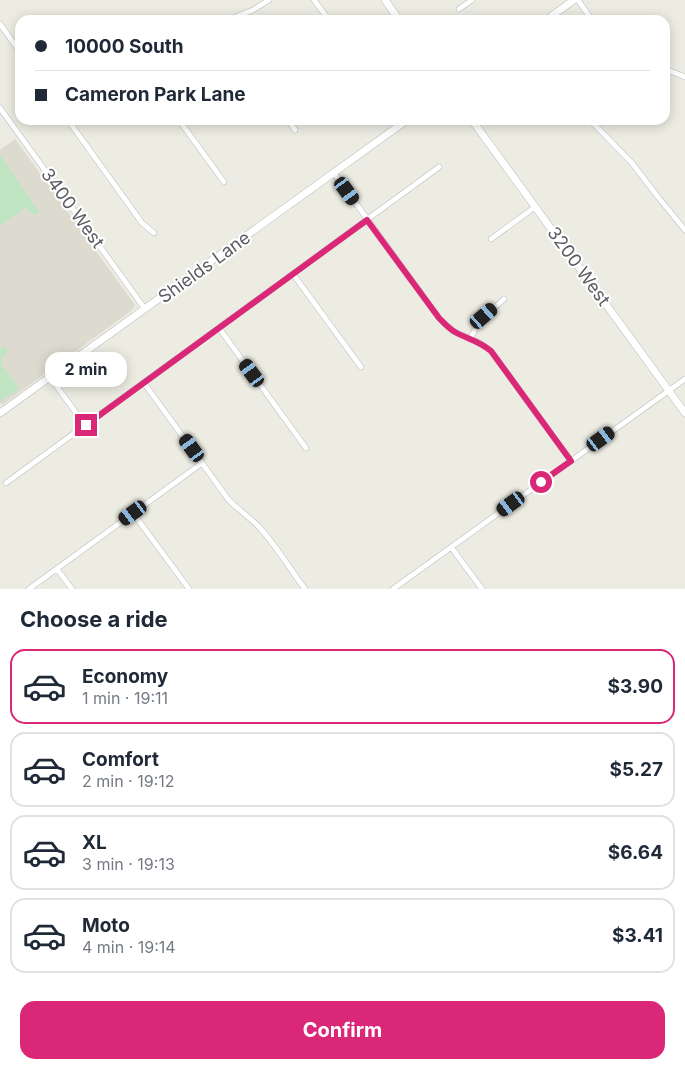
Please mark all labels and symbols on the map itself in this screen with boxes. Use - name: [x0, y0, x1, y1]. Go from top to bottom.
- street label: 3400 West: [37, 164, 109, 252]
- car: [332, 174, 361, 208]
- street label: 3200 West: [543, 222, 615, 310]
- street label: Shields Lane: [154, 227, 254, 307]
- car: [467, 300, 500, 332]
- callout: 2 min: [45, 352, 127, 388]
- car: [237, 356, 266, 390]
- route end: [75, 414, 97, 436]
- car: [584, 424, 617, 454]
- car: [177, 431, 206, 465]
- route start: [530, 471, 552, 493]
- car: [494, 489, 527, 519]
- car: [116, 498, 149, 528]

